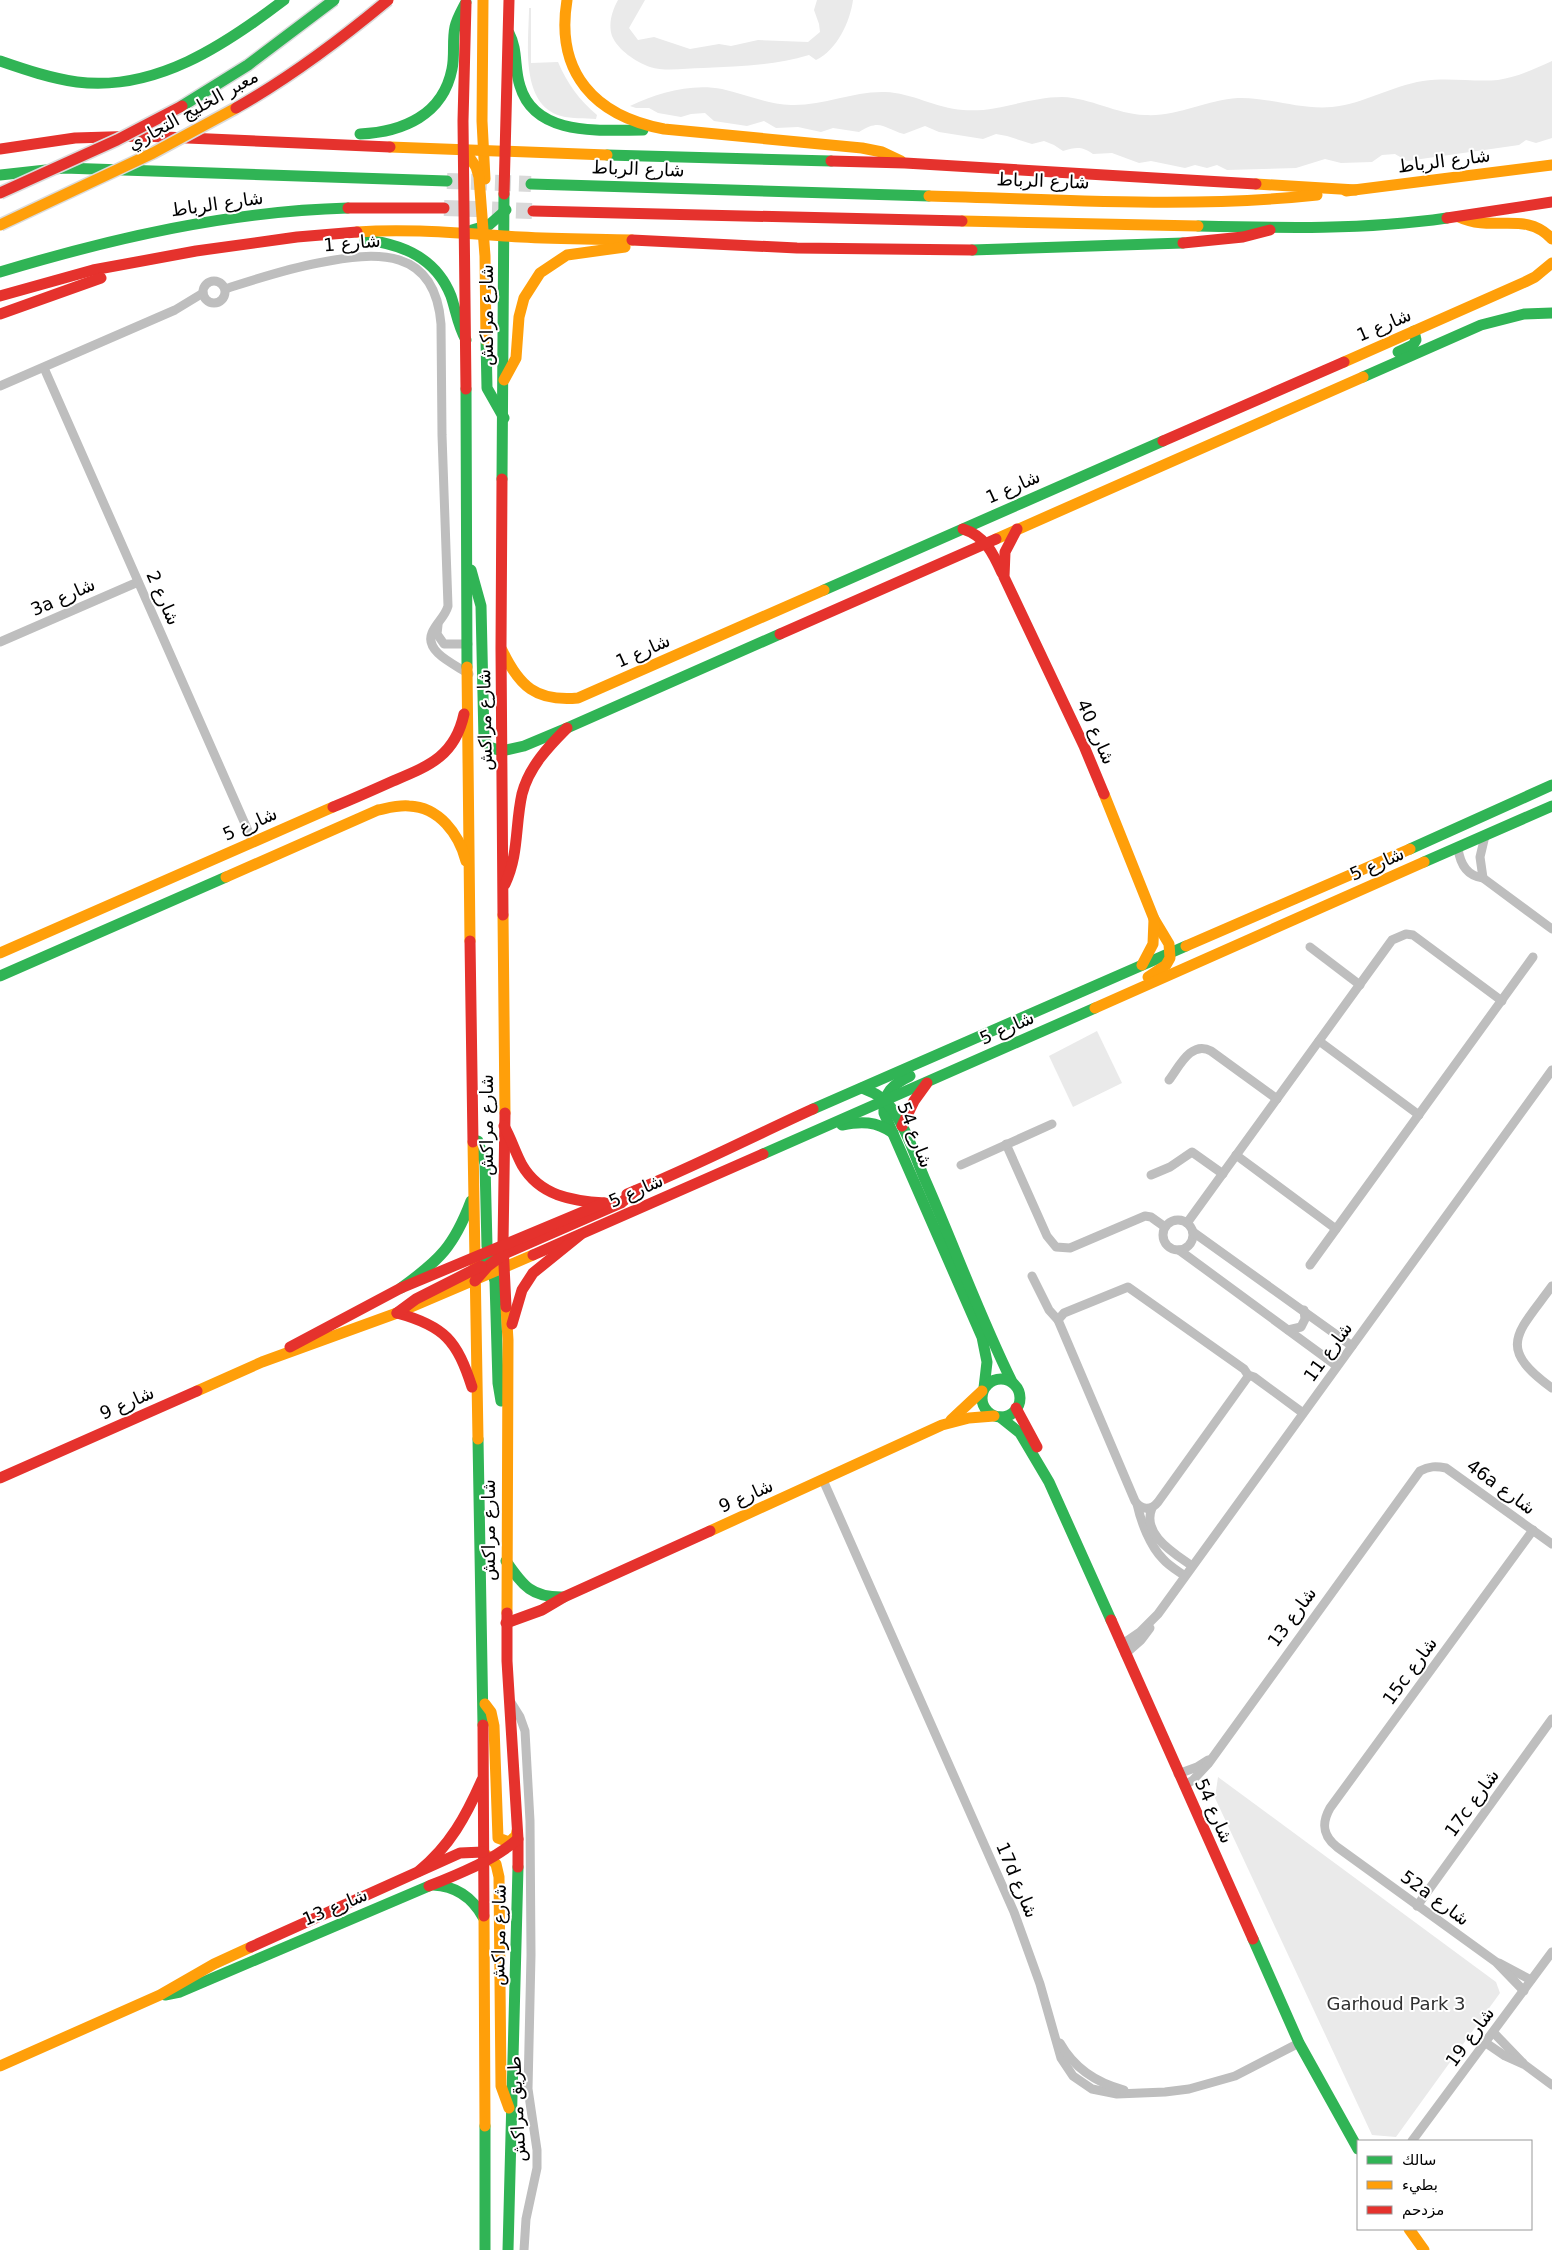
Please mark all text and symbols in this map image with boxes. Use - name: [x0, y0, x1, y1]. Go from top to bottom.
- street label: معبر الخليج التجاري: [124, 65, 262, 155]
- street label: شارع الرباط: [1396, 144, 1492, 178]
- street label: شارع الرباط: [591, 156, 685, 182]
- street label: شارع الرباط: [996, 168, 1090, 194]
- street label: شارع الرباط: [169, 187, 265, 221]
- street label: شارع 1: [323, 230, 381, 256]
- street label: شارع مراكش: [476, 264, 498, 366]
- street label: شارع 1: [1353, 304, 1415, 346]
- street label: شارع 1: [982, 465, 1044, 509]
- street label: شارع 2: [141, 567, 185, 629]
- street label: 3a شارع: [27, 573, 99, 621]
- street label: شارع 1: [612, 629, 674, 673]
- street label: شارع مراكش: [473, 669, 497, 771]
- street label: شارع 40: [1072, 696, 1120, 768]
- street label: شارع 5: [219, 802, 281, 846]
- street label: شارع 5: [1346, 842, 1408, 886]
- street label: شارع 5: [976, 1006, 1038, 1050]
- street label: شارع مراكش: [476, 1074, 498, 1176]
- street label: شارع 54: [892, 1099, 938, 1171]
- street label: شارع 5: [605, 1169, 667, 1213]
- street label: شارع 11: [1299, 1318, 1357, 1386]
- street label: شارع 9: [96, 1381, 158, 1425]
- street label: 46a شارع: [1462, 1455, 1540, 1519]
- street label: شارع 9: [715, 1474, 777, 1518]
- street label: شارع مراكش: [478, 1479, 500, 1581]
- street label: شارع 13: [1263, 1583, 1321, 1651]
- street label: 15c شارع: [1378, 1633, 1442, 1709]
- street label: 17c شارع: [1440, 1765, 1504, 1841]
- street label: شارع 54: [1190, 1775, 1238, 1847]
- street label: 17d شارع: [991, 1839, 1043, 1921]
- street label: 52a شارع: [1396, 1866, 1474, 1930]
- street label: شارع 13: [299, 1883, 371, 1931]
- street label: شارع مراكش: [487, 1884, 511, 1986]
- park label: Garhoud Park 3: [1326, 1993, 1466, 2014]
- street label: شارع 19: [1441, 2003, 1499, 2071]
- street label: طريق مراكش: [503, 2055, 531, 2163]
- legend: [1357, 2140, 1532, 2230]
- text: سالك: [1402, 2151, 1436, 2169]
- text: بطيء: [1402, 2176, 1438, 2195]
- text: مزدحم: [1402, 2201, 1444, 2219]

